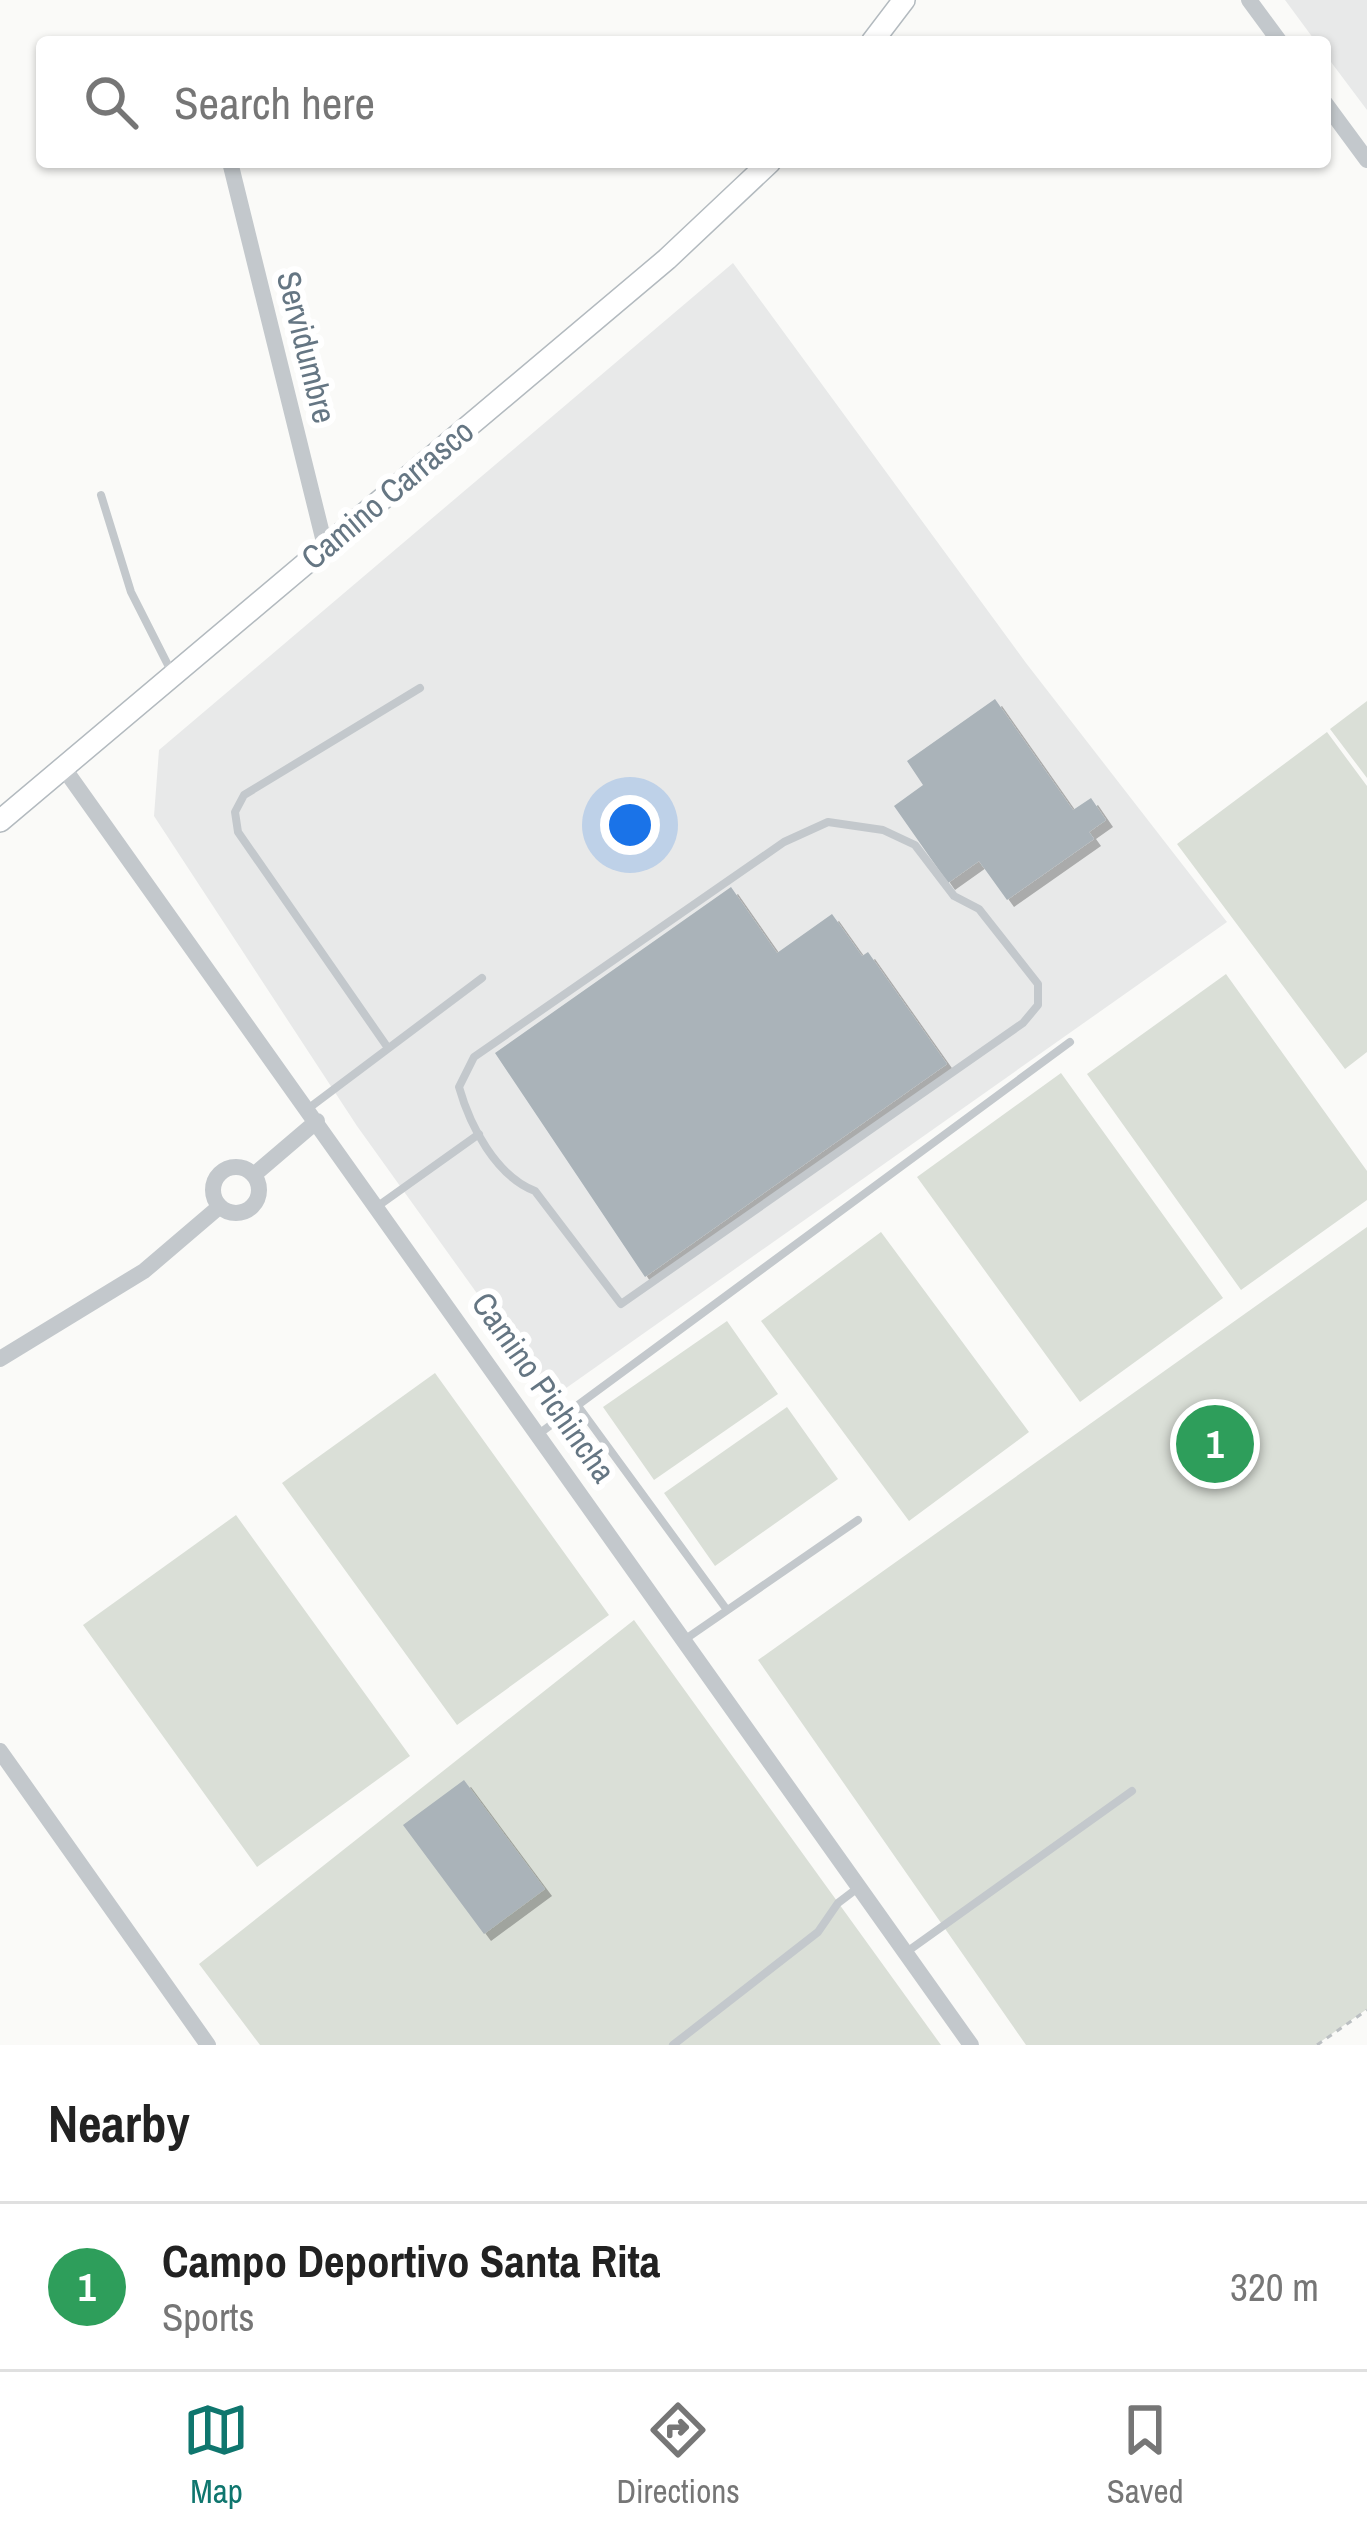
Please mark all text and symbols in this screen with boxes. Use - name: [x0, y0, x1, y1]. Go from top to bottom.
- search box: [36, 36, 1331, 168]
- icon: search: [78, 69, 144, 135]
- text: Search here: [174, 72, 375, 133]
- street label: Servidumbre: [267, 267, 347, 427]
- street label: Camino Carrasco: [292, 409, 482, 579]
- your location: [600, 795, 660, 855]
- street label: Camino Pichincha: [462, 1283, 626, 1491]
- pin: 1: [1176, 1399, 1254, 1489]
- text: Nearby: [48, 2089, 190, 2158]
- text: Campo Deportivo Santa Rita: [162, 2230, 660, 2291]
- text: 1: [78, 2261, 96, 2313]
- text: 320 m: [1230, 2261, 1319, 2313]
- text: Sports: [162, 2291, 254, 2343]
- tab: Map: [183, 2397, 249, 2513]
- tab: Directions: [616, 2397, 740, 2513]
- tab: Saved: [1107, 2397, 1183, 2513]

